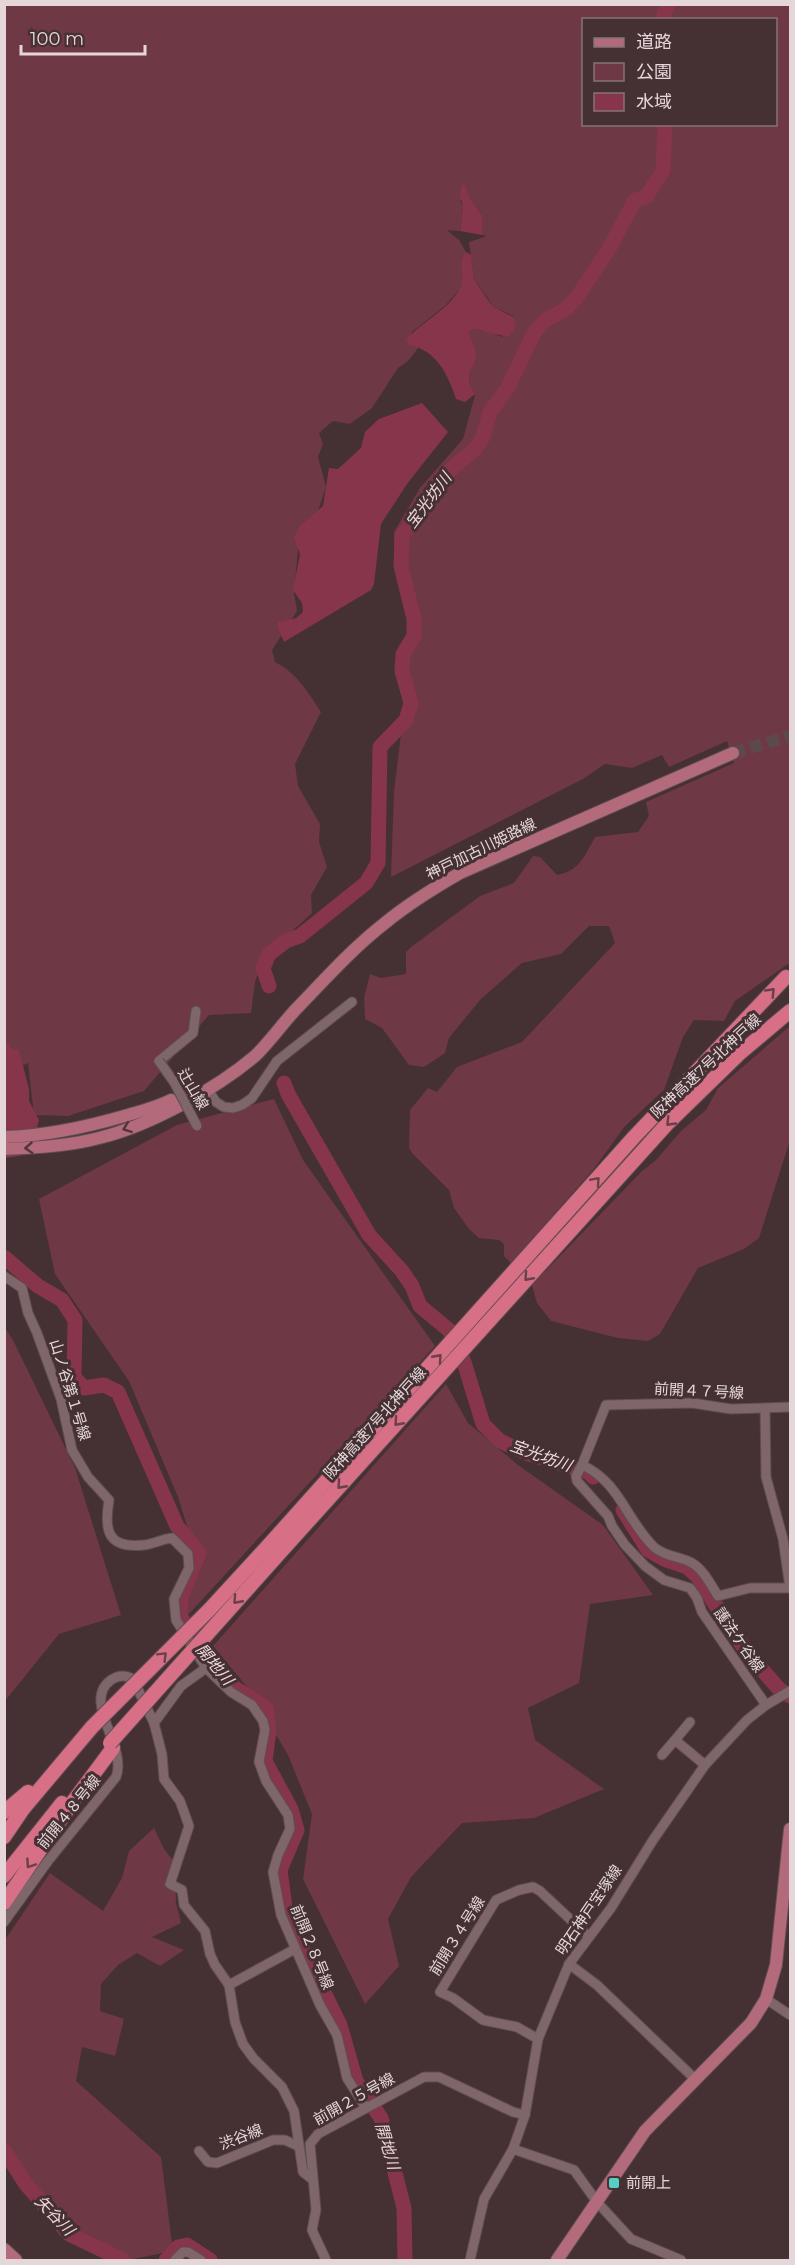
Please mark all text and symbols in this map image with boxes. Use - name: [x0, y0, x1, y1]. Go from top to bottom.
- scale bar: [21, 18, 146, 56]
- legend: [582, 18, 777, 126]
- text: 100 m: [30, 28, 84, 50]
- text: 道路: [636, 31, 672, 53]
- text: 公園: [636, 61, 672, 83]
- text: 水域: [636, 91, 672, 113]
- water label: 宝光坊川: [402, 467, 456, 532]
- street label: 神戸加古川姫路線: [423, 814, 539, 883]
- one-way arrow: [764, 988, 775, 998]
- street label: 阪神高速7号北神戸線: [647, 1010, 765, 1122]
- street label: 辻山線: [174, 1065, 213, 1113]
- one-way arrow: [666, 1115, 677, 1125]
- one-way arrow: [122, 1120, 133, 1133]
- one-way arrow: [25, 1141, 34, 1154]
- one-way arrow: [589, 1177, 600, 1188]
- one-way arrow: [524, 1270, 535, 1281]
- street label: 山ノ谷第１号線: [46, 1337, 95, 1443]
- one-way arrow: [431, 1354, 442, 1365]
- street label: 阪神高速7号北神戸線: [319, 1363, 430, 1482]
- street label: 前開４７号線: [654, 1379, 744, 1402]
- one-way arrow: [394, 1415, 405, 1426]
- water label: 宝光坊川: [508, 1436, 576, 1476]
- one-way arrow: [337, 1478, 348, 1488]
- one-way arrow: [233, 1593, 244, 1604]
- street label: 護法ケ谷線: [710, 1604, 769, 1676]
- water label: 開地川: [192, 1640, 239, 1690]
- one-way arrow: [156, 1653, 167, 1663]
- street label: 前開４８号線: [33, 1771, 104, 1853]
- one-way arrow: [26, 1858, 38, 1868]
- street label: 明石神戸宝塚線: [551, 1861, 626, 1959]
- street label: 前開３４号線: [425, 1893, 488, 1979]
- street label: 前開２８号線: [287, 1902, 338, 1992]
- street label: 前開２５号線: [310, 2068, 398, 2129]
- street label: 渋谷線: [216, 2120, 265, 2153]
- water label: 開地川: [372, 2120, 404, 2174]
- place label: 前開上: [626, 2173, 671, 2192]
- marker: 前開上: [607, 2176, 621, 2190]
- water label: 矢谷川: [31, 2191, 80, 2241]

